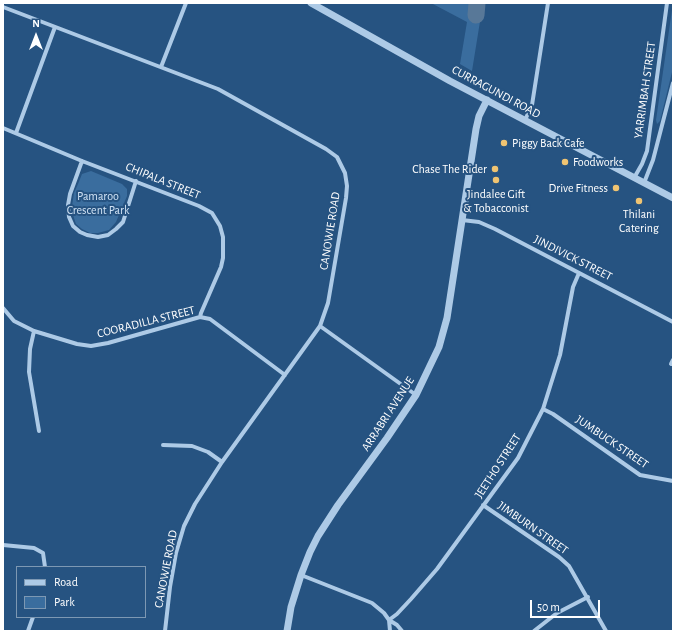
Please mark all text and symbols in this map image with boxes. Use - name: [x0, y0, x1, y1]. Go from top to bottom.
- north arrow: [16, 16, 56, 56]
- text: N: [32, 18, 40, 29]
- street label: YARRIMBAH STREET: [631, 41, 659, 139]
- street label: CURRAGUNDI ROAD: [449, 63, 543, 121]
- place label: Piggy Back Cafe: [512, 136, 585, 150]
- marker: Piggy Back Cafe: [499, 138, 509, 148]
- place label: Foodworks: [573, 155, 623, 169]
- marker: Foodworks: [560, 157, 570, 167]
- street label: CHIPALA STREET: [123, 159, 203, 203]
- place label: Chase The Rider: [412, 162, 487, 176]
- marker: Chase The Rider: [490, 164, 500, 174]
- marker: Jindalee Gift & Tobacconist: [491, 175, 501, 185]
- place label: Drive Fitness: [549, 181, 608, 195]
- marker: Drive Fitness: [611, 183, 621, 193]
- place label: Jindalee Gift & Tobacconist: [463, 187, 529, 215]
- park label: Pamaroo Crescent Park: [67, 189, 129, 217]
- street label: CANOWIE ROAD: [317, 191, 343, 271]
- marker: Thilani Catering: [634, 196, 644, 206]
- place label: Thilani Catering: [619, 207, 659, 235]
- street label: JINDIVICK STREET: [531, 232, 615, 284]
- street label: COORADILLA STREET: [96, 303, 196, 341]
- street label: ARRABRI AVENUE: [358, 374, 418, 454]
- street label: JUMBUCK STREET: [573, 412, 651, 472]
- street label: JEETHO STREET: [472, 431, 524, 501]
- street label: JIMBURN STREET: [495, 498, 571, 558]
- street label: CANOWIE ROAD: [151, 529, 181, 609]
- legend: [16, 566, 146, 618]
- text: Road: [54, 576, 78, 588]
- scale bar: [532, 592, 602, 618]
- text: Park: [54, 596, 75, 608]
- text: 50 m: [537, 601, 560, 613]

